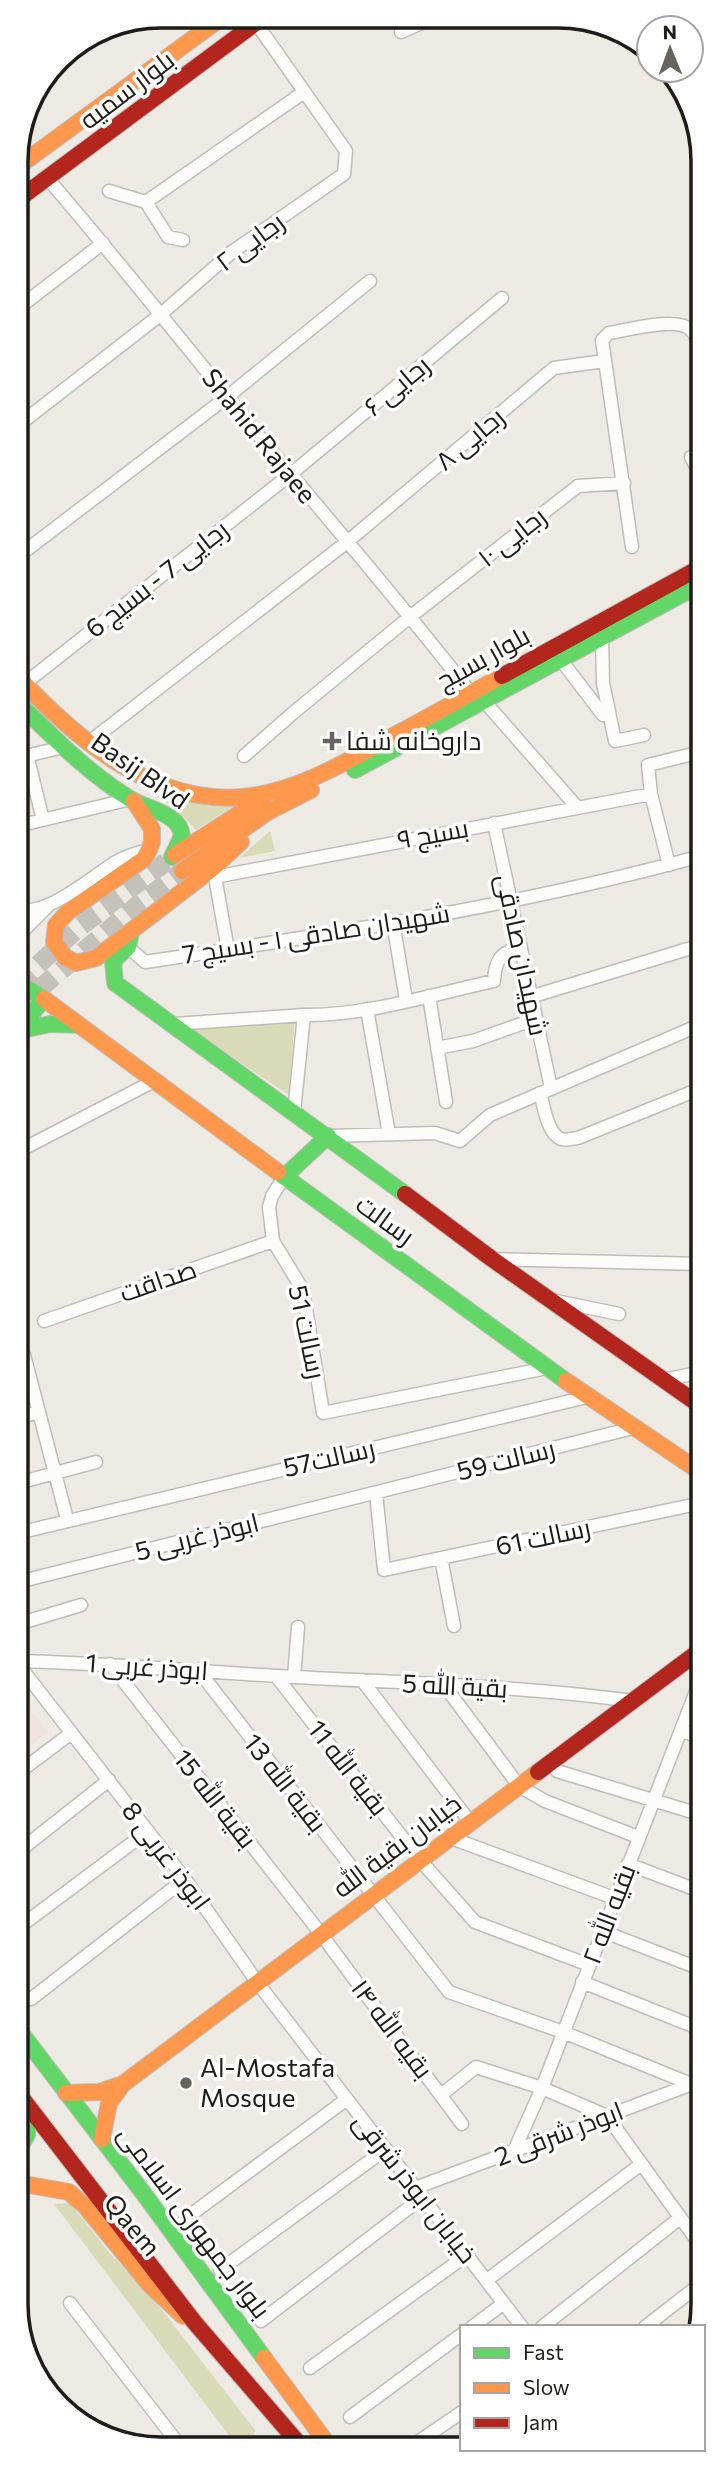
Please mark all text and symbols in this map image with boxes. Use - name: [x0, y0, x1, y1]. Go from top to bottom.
- north arrow: [635, 14, 705, 84]
- text: N: [662, 20, 677, 43]
- street label: بلوار سمیه: [73, 43, 180, 135]
- street label: رجایی ۲: [209, 205, 291, 278]
- street label: رجایی ۶: [357, 348, 437, 423]
- street label: Shahid Rajaee: [197, 362, 324, 509]
- street label: رجایی ۸: [428, 400, 511, 477]
- street label: رجایی ۱۰: [471, 499, 553, 574]
- street label: رجایی 7 - بسیج 6: [79, 512, 235, 646]
- street label: بلوار بسیج: [430, 618, 536, 698]
- place label: داروخانه شفا: [346, 724, 481, 756]
- street label: Basij Blvd: [86, 725, 196, 815]
- marker: داروخانه شفا: [324, 733, 340, 749]
- street label: بسیج ۹: [395, 811, 471, 857]
- street label: شهیدان صادقی: [489, 871, 556, 1039]
- street label: شهیدان صادقی ۱ - بسیج 7: [180, 896, 452, 972]
- street label: رسالت: [350, 1187, 421, 1251]
- street label: صداقت: [115, 1252, 200, 1307]
- street label: رسالت 51: [282, 1282, 334, 1382]
- street label: رسالت57: [280, 1431, 378, 1483]
- street label: رسالت 59: [453, 1431, 558, 1487]
- street label: ابوذر غربی 5: [132, 1505, 262, 1568]
- street label: رسالت 61: [492, 1510, 593, 1562]
- street label: ابوذر غربی 1: [85, 1646, 209, 1687]
- street label: بقیة الله 5: [402, 1666, 509, 1703]
- street label: بقیة الله 11: [302, 1713, 396, 1821]
- street label: بقیة الله 13: [238, 1727, 334, 1838]
- street label: بقیة الله 15: [168, 1743, 264, 1854]
- street label: خیابان بقیة الله: [326, 1787, 467, 1904]
- street label: ابوذر غربی 8: [115, 1795, 218, 1916]
- street label: بقیه الله ۲: [574, 1859, 641, 1968]
- street label: بقیه الله ۱۴: [346, 1972, 440, 2084]
- place label: Al-Mostafa Mosque: [200, 2051, 335, 2112]
- marker: Al-Mostafa Mosque: [178, 2075, 194, 2091]
- street label: ابوذر شرقی 2: [490, 2094, 628, 2173]
- street label: خیابان ابوذر شرقی: [346, 2106, 485, 2270]
- street label: بلوار جمهوری اسلامی: [111, 2118, 278, 2325]
- street label: Qaem: [98, 2187, 168, 2261]
- legend: [460, 2325, 705, 2451]
- text: Fast: [523, 2339, 564, 2364]
- text: Slow: [523, 2374, 570, 2399]
- text: Jam: [523, 2409, 558, 2434]

